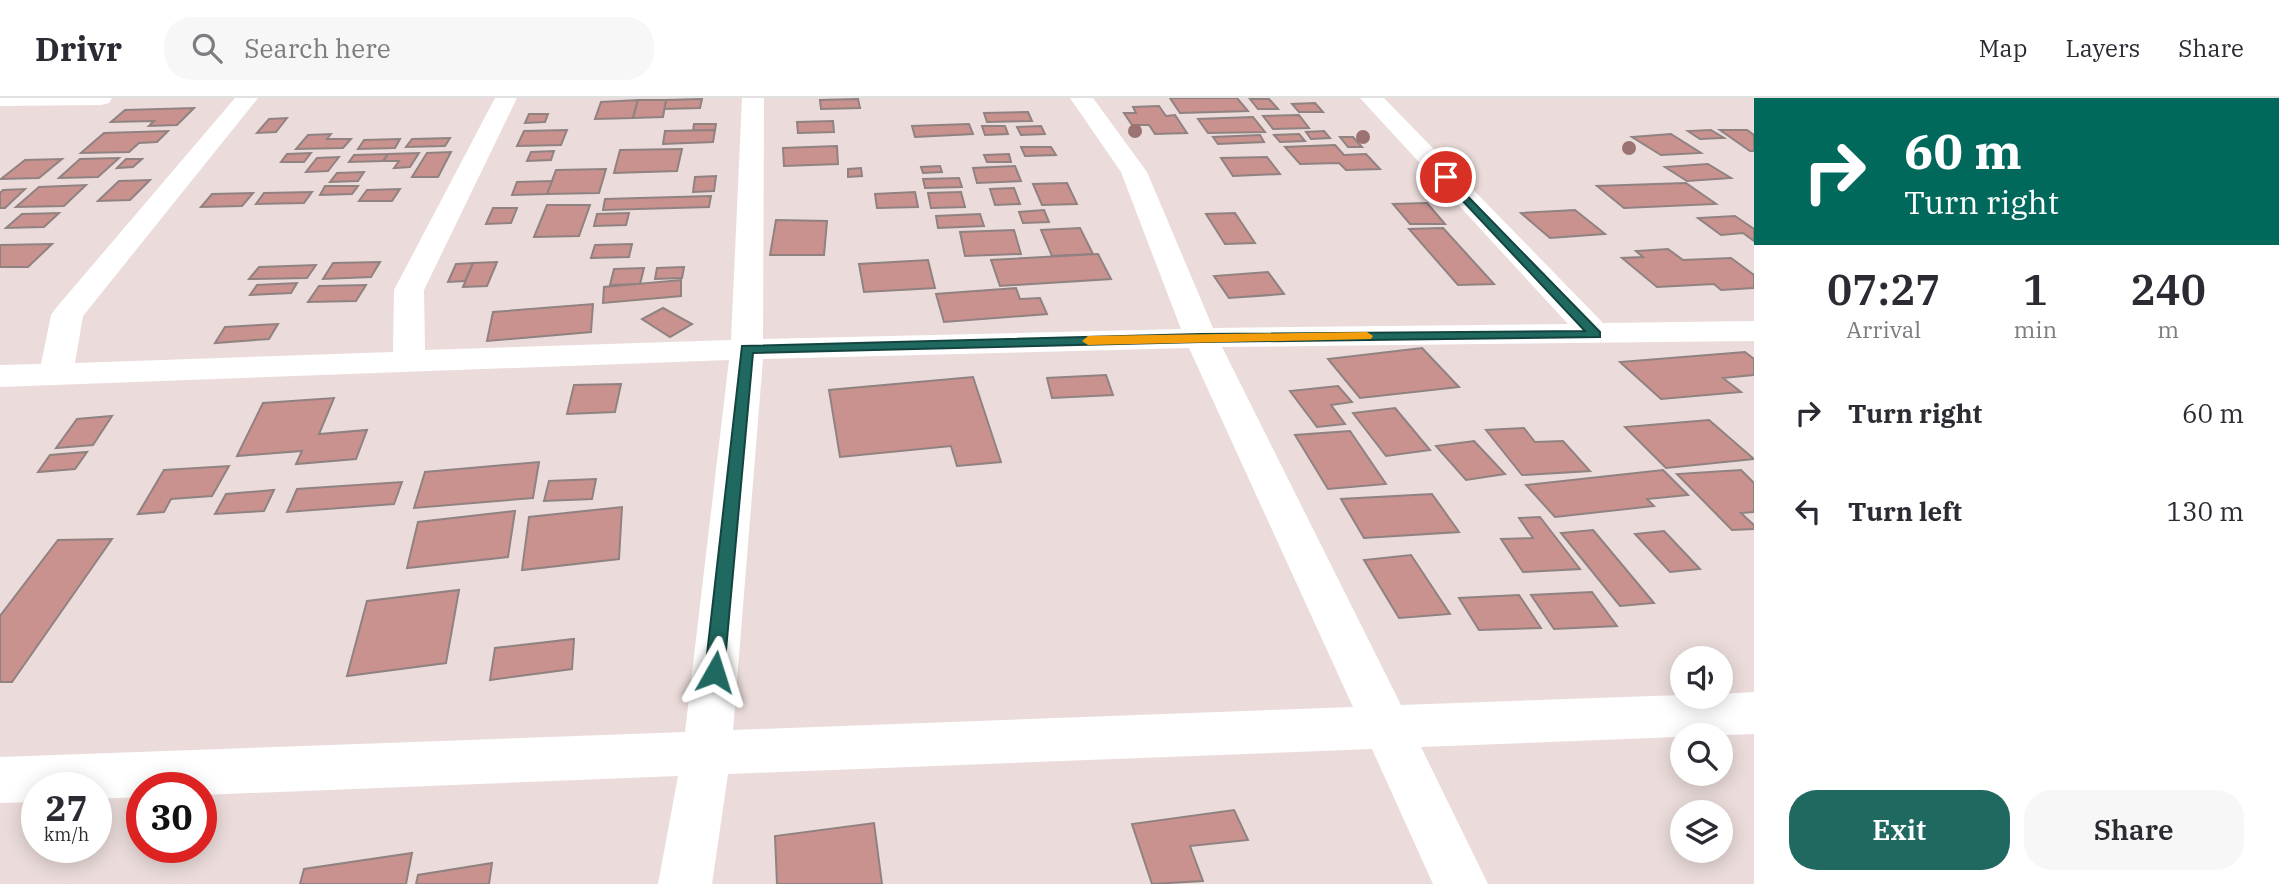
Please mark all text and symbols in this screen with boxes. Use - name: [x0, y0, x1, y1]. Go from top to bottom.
- search box: [164, 17, 654, 80]
- text: Drivr: [35, 27, 122, 70]
- icon: search: [188, 29, 226, 67]
- text: Search here: [244, 31, 391, 65]
- text: Map: [1979, 32, 2027, 64]
- text: Layers: [2065, 32, 2140, 64]
- text: Share: [2178, 32, 2244, 64]
- text: 60 m: [1904, 119, 2022, 182]
- icon: right: [1789, 126, 1880, 217]
- pin: [1416, 147, 1476, 207]
- icon: arrive: [1427, 158, 1465, 196]
- text: Turn right: [1904, 181, 2059, 223]
- text: 07:27: [1827, 262, 1940, 317]
- text: 1: [2023, 262, 2048, 317]
- text: 240: [2130, 262, 2206, 317]
- text: Arrival: [1846, 314, 1921, 344]
- text: min: [2013, 314, 2057, 344]
- text: m: [2157, 314, 2179, 344]
- icon: right: [1789, 394, 1827, 432]
- text: Turn right: [1848, 396, 1982, 430]
- text: 60 m: [2182, 396, 2244, 430]
- icon: left: [1789, 492, 1827, 530]
- text: Turn left: [1848, 494, 1962, 528]
- text: 130 m: [2166, 494, 2244, 528]
- position arrow: [678, 635, 752, 709]
- map controls: [1670, 646, 1733, 863]
- button: sound: [1670, 646, 1733, 709]
- button: search: [1670, 723, 1733, 786]
- speed limit sign: 30: [126, 772, 217, 863]
- text: 27: [45, 785, 88, 831]
- button: Exit: [1789, 790, 2010, 870]
- button: Share: [2024, 790, 2244, 870]
- button: layers: [1670, 800, 1733, 863]
- text: km/h: [44, 823, 89, 846]

